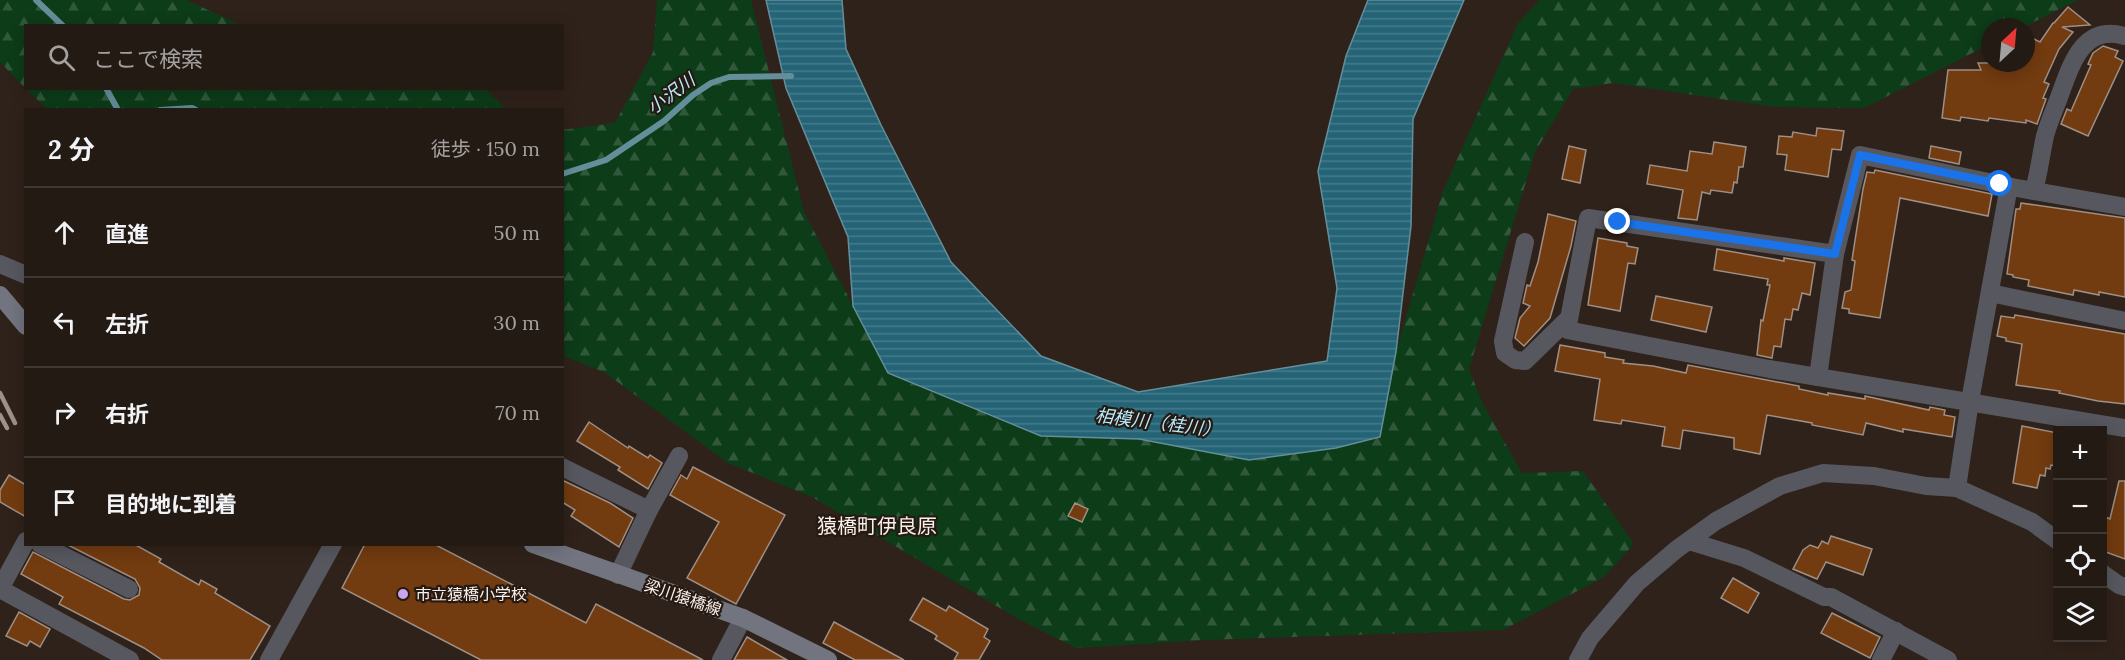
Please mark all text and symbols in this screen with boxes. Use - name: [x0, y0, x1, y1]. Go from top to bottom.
- north arrow: [1981, 18, 2035, 72]
- search box: [24, 24, 564, 90]
- icon: search: [45, 41, 78, 74]
- text: ここで検索: [93, 45, 203, 73]
- water label: 小沢川: [642, 67, 701, 119]
- text: 2 分: [48, 133, 95, 166]
- text: 徒歩 · 150 m: [431, 136, 540, 161]
- route start: [1986, 170, 2012, 196]
- route end: [1604, 208, 1630, 234]
- icon: ahead: [48, 216, 81, 249]
- text: 直進: [105, 220, 149, 248]
- text: 50 m: [494, 220, 540, 245]
- icon: left: [48, 306, 81, 339]
- text: 左折: [105, 310, 149, 338]
- text: 30 m: [493, 310, 540, 335]
- icon: right: [48, 396, 81, 429]
- text: 右折: [105, 400, 149, 428]
- text: 70 m: [495, 400, 540, 425]
- water label: 相模川（桂川）: [1094, 403, 1222, 442]
- map controls: [2053, 426, 2107, 642]
- button: +: [2053, 426, 2107, 480]
- button: −: [2053, 480, 2107, 534]
- icon: arrive: [48, 486, 81, 519]
- text: 目的地に到着: [105, 490, 237, 518]
- district label: 猿橋町伊良原: [817, 513, 937, 538]
- button: locate: [2053, 534, 2107, 588]
- street label: 梁川猿橋線: [642, 575, 724, 619]
- place label: 市立猿橋小学校: [415, 584, 527, 604]
- marker: 市立猿橋小学校: [396, 587, 410, 601]
- button: layers: [2053, 588, 2107, 642]

